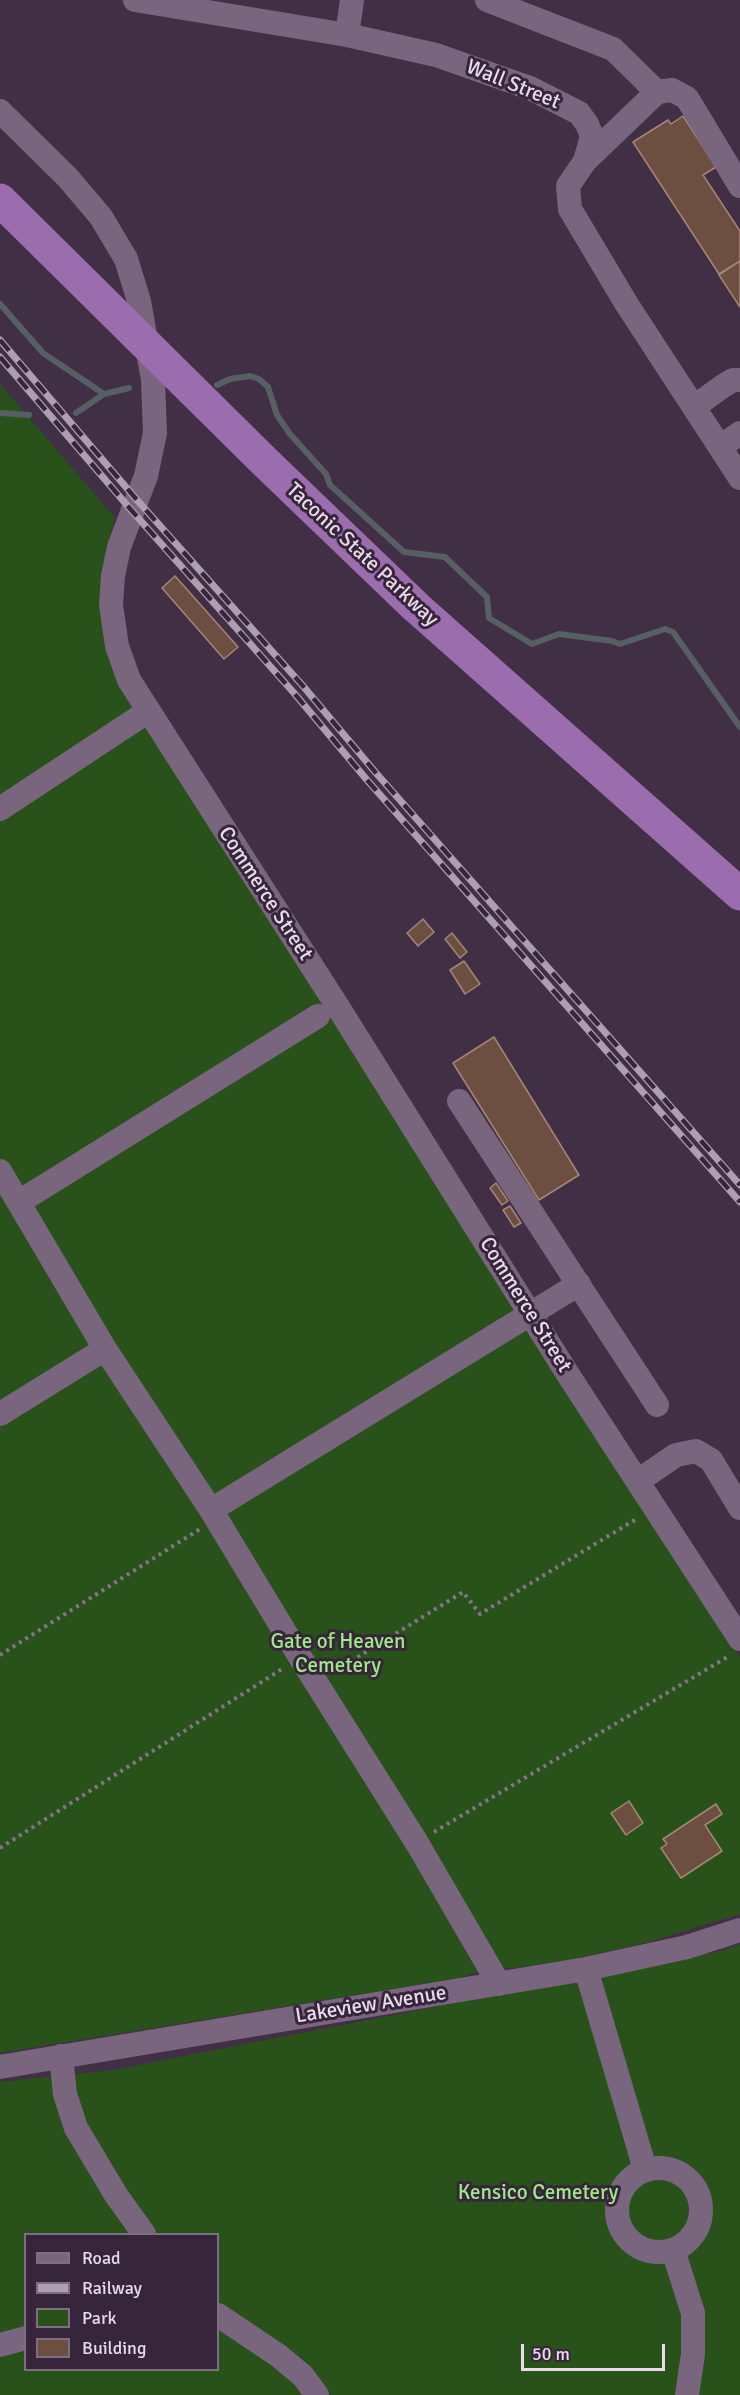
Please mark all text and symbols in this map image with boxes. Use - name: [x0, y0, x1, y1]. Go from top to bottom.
- street label: Wall Street: [462, 55, 564, 115]
- street label: Taconic State Parkway: [281, 478, 443, 632]
- street label: Commerce Street: [212, 822, 318, 966]
- street label: Commerce Street: [473, 1233, 577, 1377]
- park label: Gate of Heaven Cemetery: [271, 1629, 405, 1679]
- street label: Lakeview Avenue: [294, 1981, 448, 2029]
- park label: Kensico Cemetery: [458, 2180, 618, 2206]
- legend: [24, 2233, 219, 2371]
- text: Road: [82, 2247, 121, 2269]
- text: Railway: [82, 2277, 142, 2299]
- text: Park: [82, 2307, 117, 2329]
- scale bar: [524, 2332, 668, 2370]
- text: Building: [82, 2337, 146, 2359]
- text: 50 m: [532, 2343, 570, 2365]

